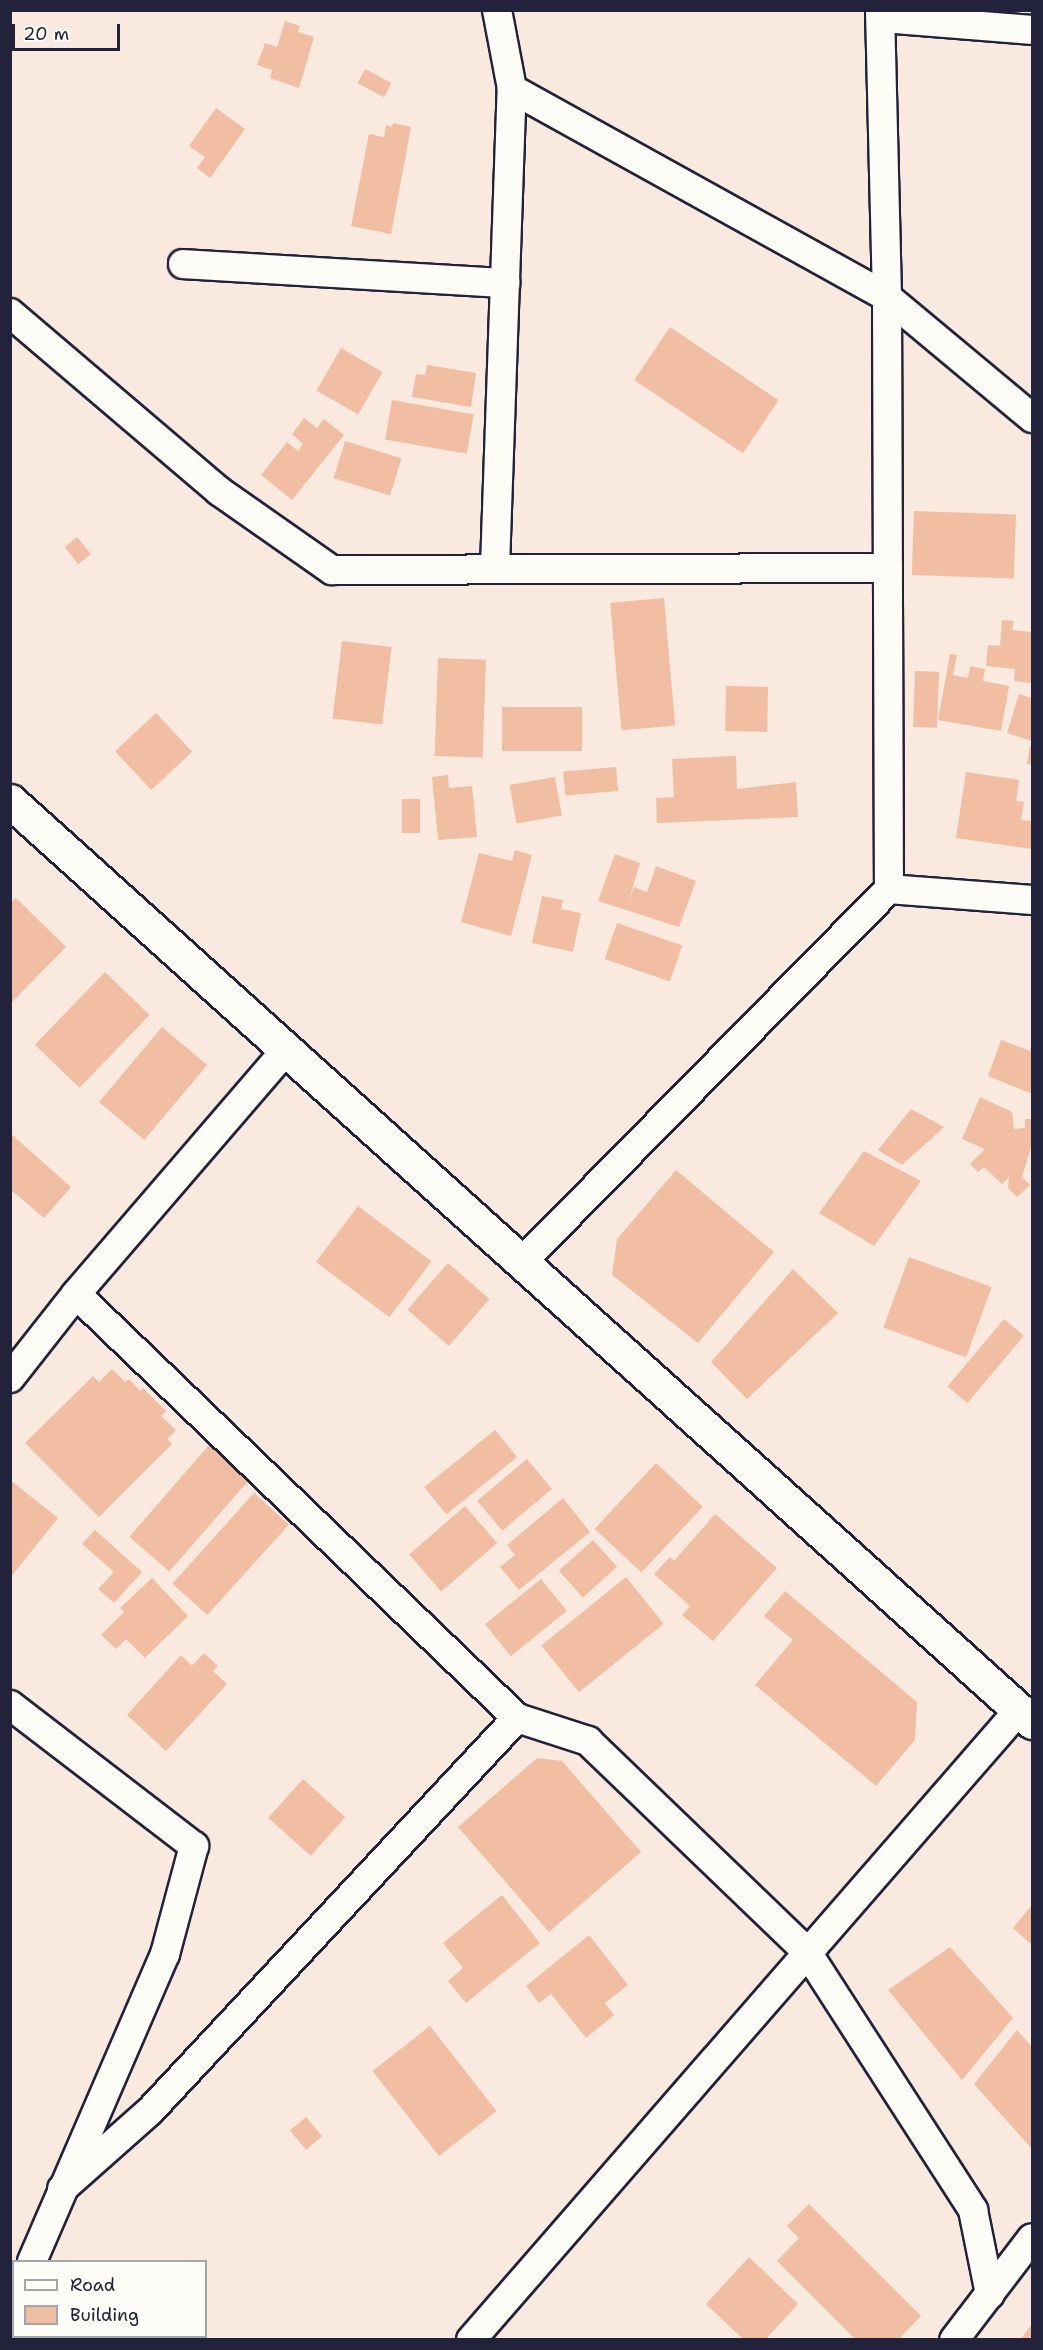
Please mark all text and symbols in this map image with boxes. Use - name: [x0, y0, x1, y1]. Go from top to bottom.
- scale bar: [15, 12, 123, 50]
- text: 20 m: [23, 22, 69, 46]
- legend: [12, 2260, 207, 2338]
- text: Road: [70, 2273, 115, 2297]
- text: Building: [70, 2303, 139, 2327]

